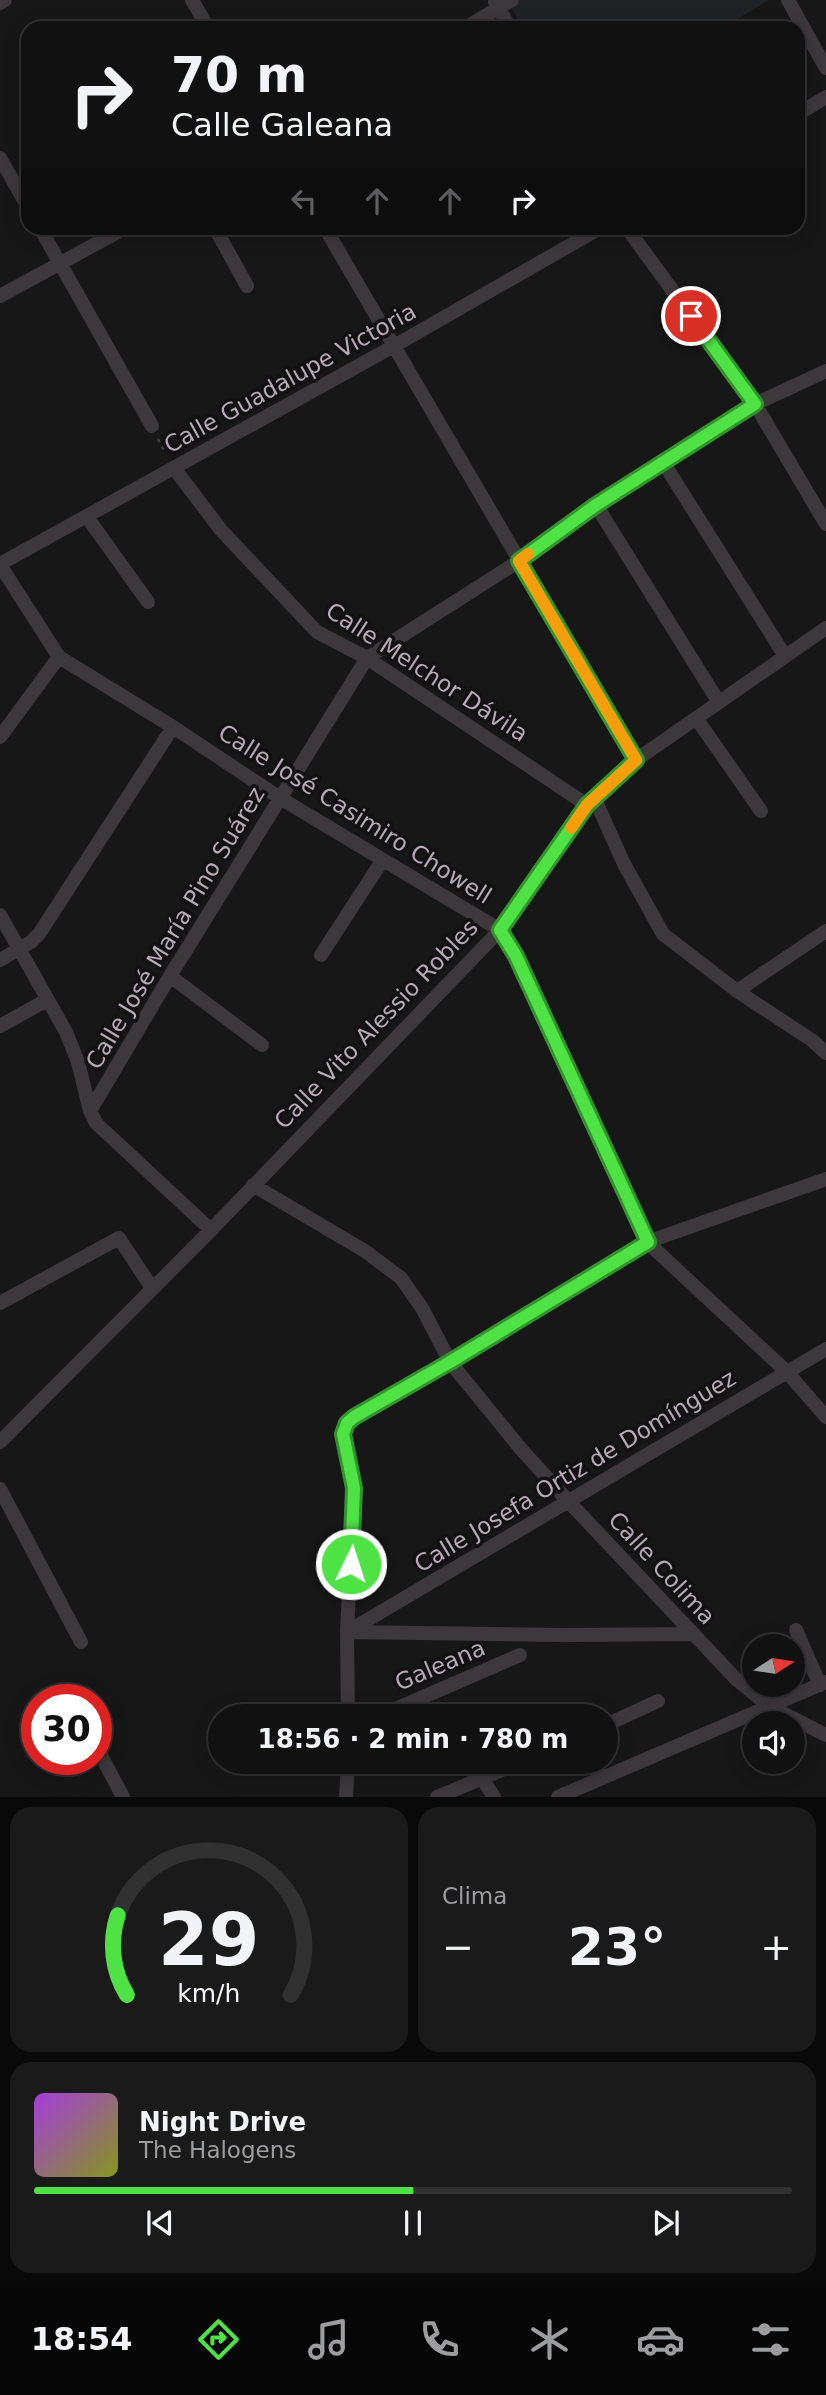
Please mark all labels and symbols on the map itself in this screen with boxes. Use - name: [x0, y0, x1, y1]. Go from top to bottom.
- pin: [661, 286, 721, 346]
- street label: Calle Guadalupe Victoria: [160, 298, 420, 458]
- street label: Calle Melchor Dávila: [321, 597, 533, 747]
- street label: Calle José Casimiro Chowell: [214, 719, 496, 909]
- street label: Calle José María Pino Suárez: [80, 782, 270, 1074]
- street label: Calle Vito Alessio Robles: [269, 914, 483, 1134]
- street label: Calle Josefa Ortiz de Domínguez: [410, 1365, 740, 1577]
- street label: Calle Colima: [603, 1507, 721, 1629]
- position arrow: [314, 1527, 388, 1601]
- street label: Galeana: [391, 1634, 489, 1696]
- north arrow: [742, 1634, 805, 1698]
- speed limit sign: 30: [21, 1684, 112, 1775]

